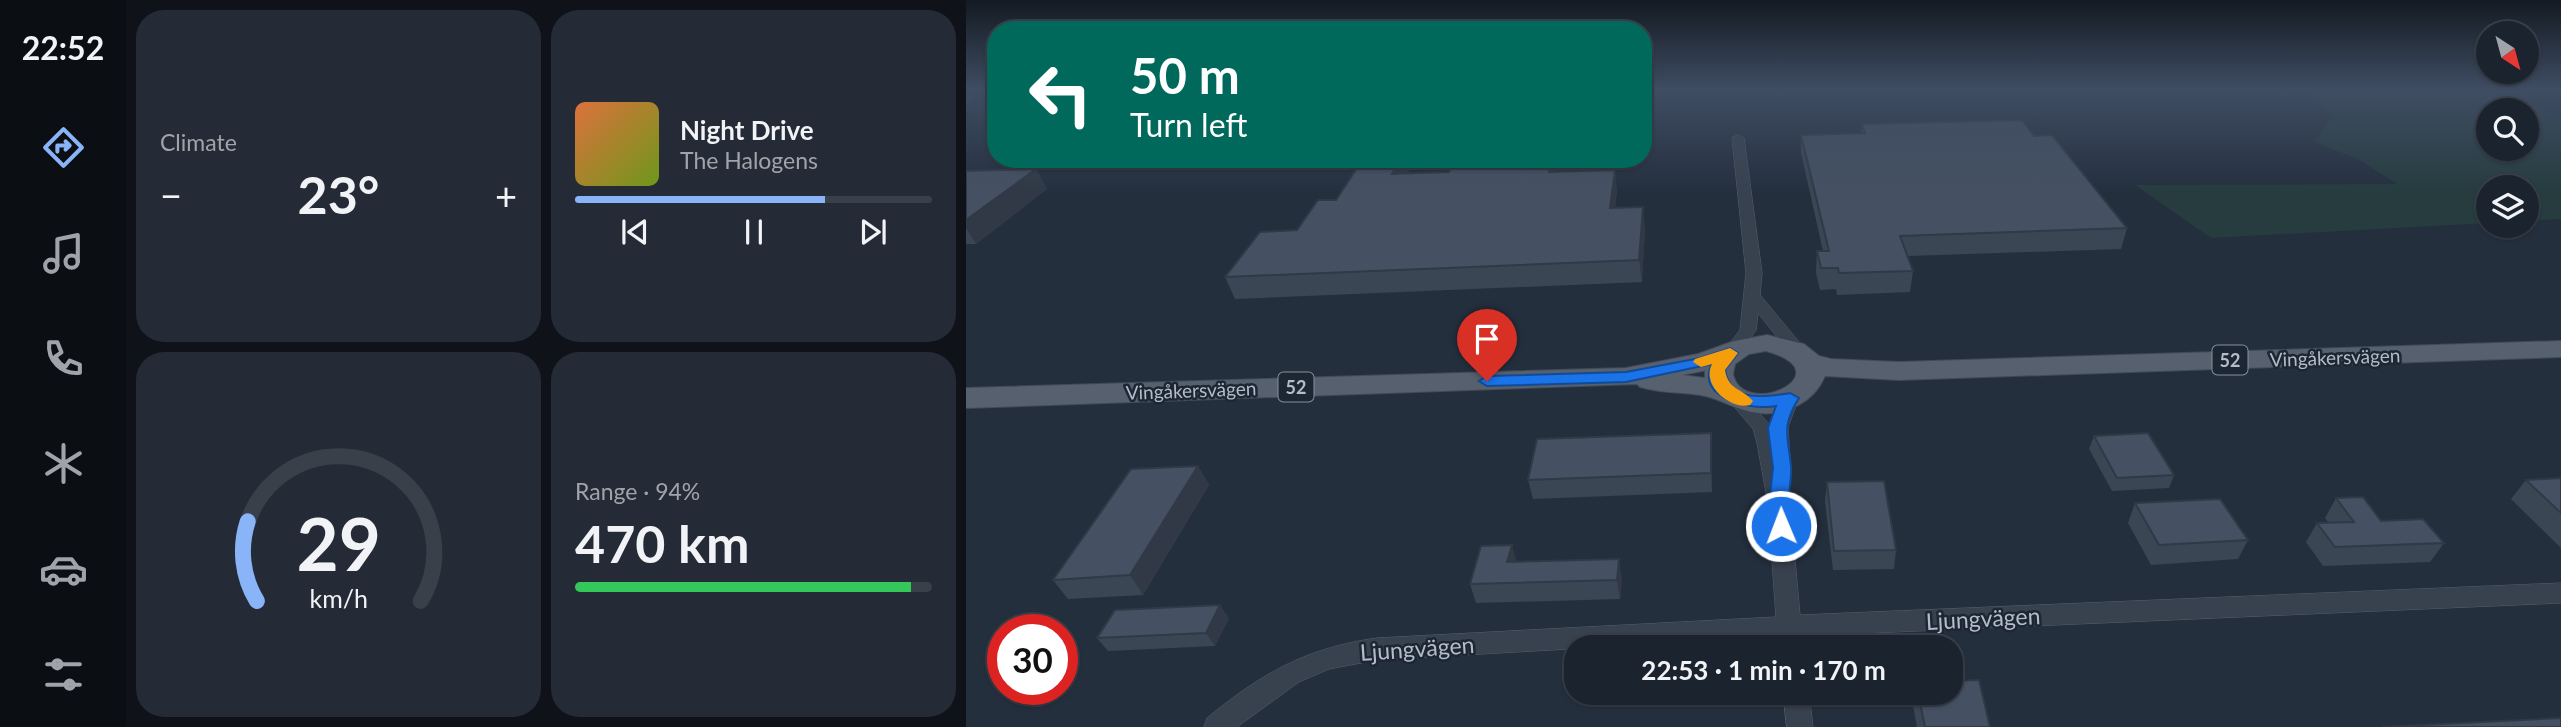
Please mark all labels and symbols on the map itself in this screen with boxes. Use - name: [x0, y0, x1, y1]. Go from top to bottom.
- north arrow: [2476, 21, 2539, 84]
- pin: [1457, 309, 1517, 381]
- street label: Vingåkersvägen: [2269, 343, 2401, 371]
- road number: 52: [2212, 346, 2248, 374]
- road number: 52: [1278, 372, 1314, 402]
- street label: Vingåkersvägen: [1125, 376, 1257, 404]
- position arrow: [1744, 489, 1818, 563]
- street label: Ljungvägen: [1925, 601, 2041, 635]
- speed limit sign: 30: [987, 614, 1078, 705]
- street label: Ljungvägen: [1359, 630, 1475, 666]

